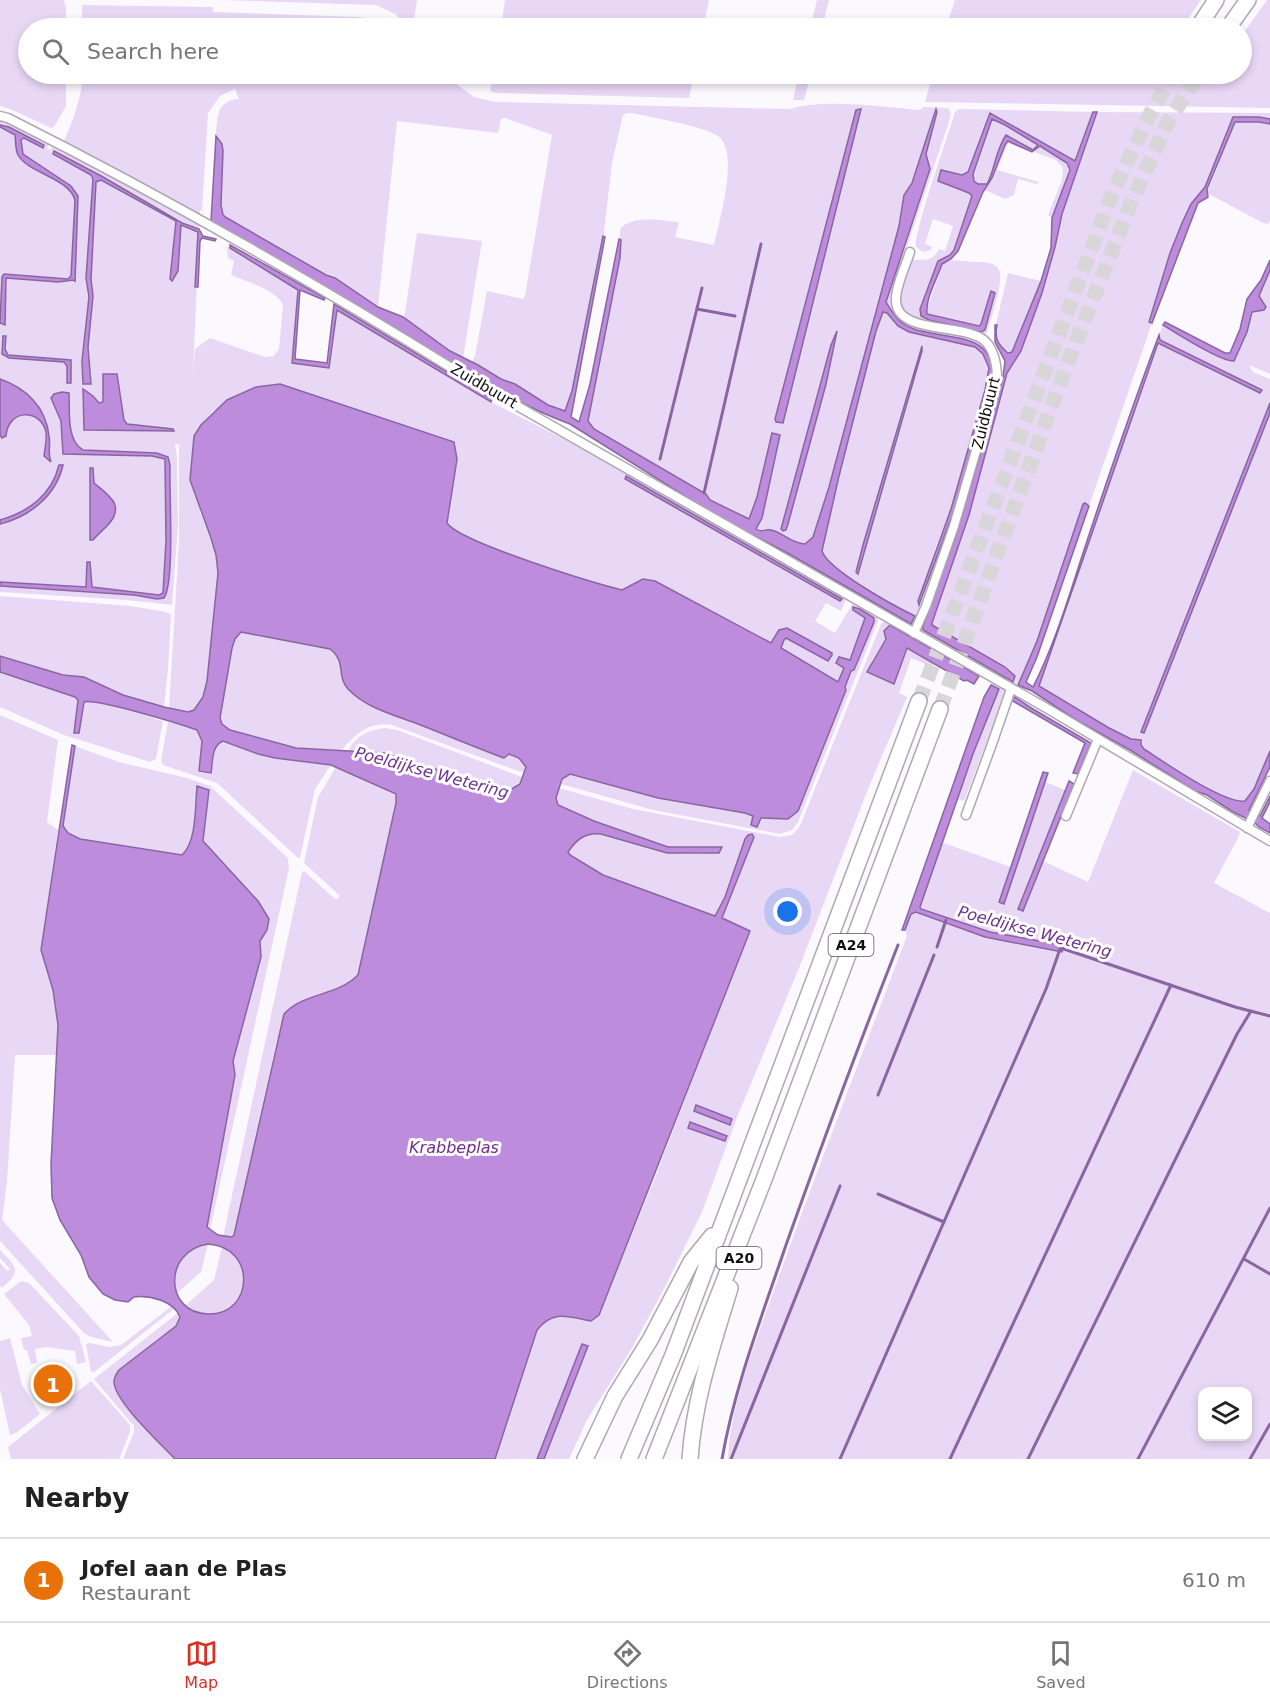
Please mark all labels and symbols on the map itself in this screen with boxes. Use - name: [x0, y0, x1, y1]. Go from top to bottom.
- street label: Zuidbuurt: [447, 360, 521, 412]
- street label: Zuidbuurt: [968, 375, 1004, 451]
- water label: Poeldijkse Wetering: [353, 743, 511, 802]
- your location: [773, 897, 802, 926]
- water label: Poeldijkse Wetering: [956, 902, 1114, 961]
- road number: A24: [828, 934, 874, 956]
- water label: Krabbeplas: [409, 1138, 499, 1157]
- road number: A20: [716, 1247, 762, 1269]
- pin: 1: [34, 1362, 72, 1406]

